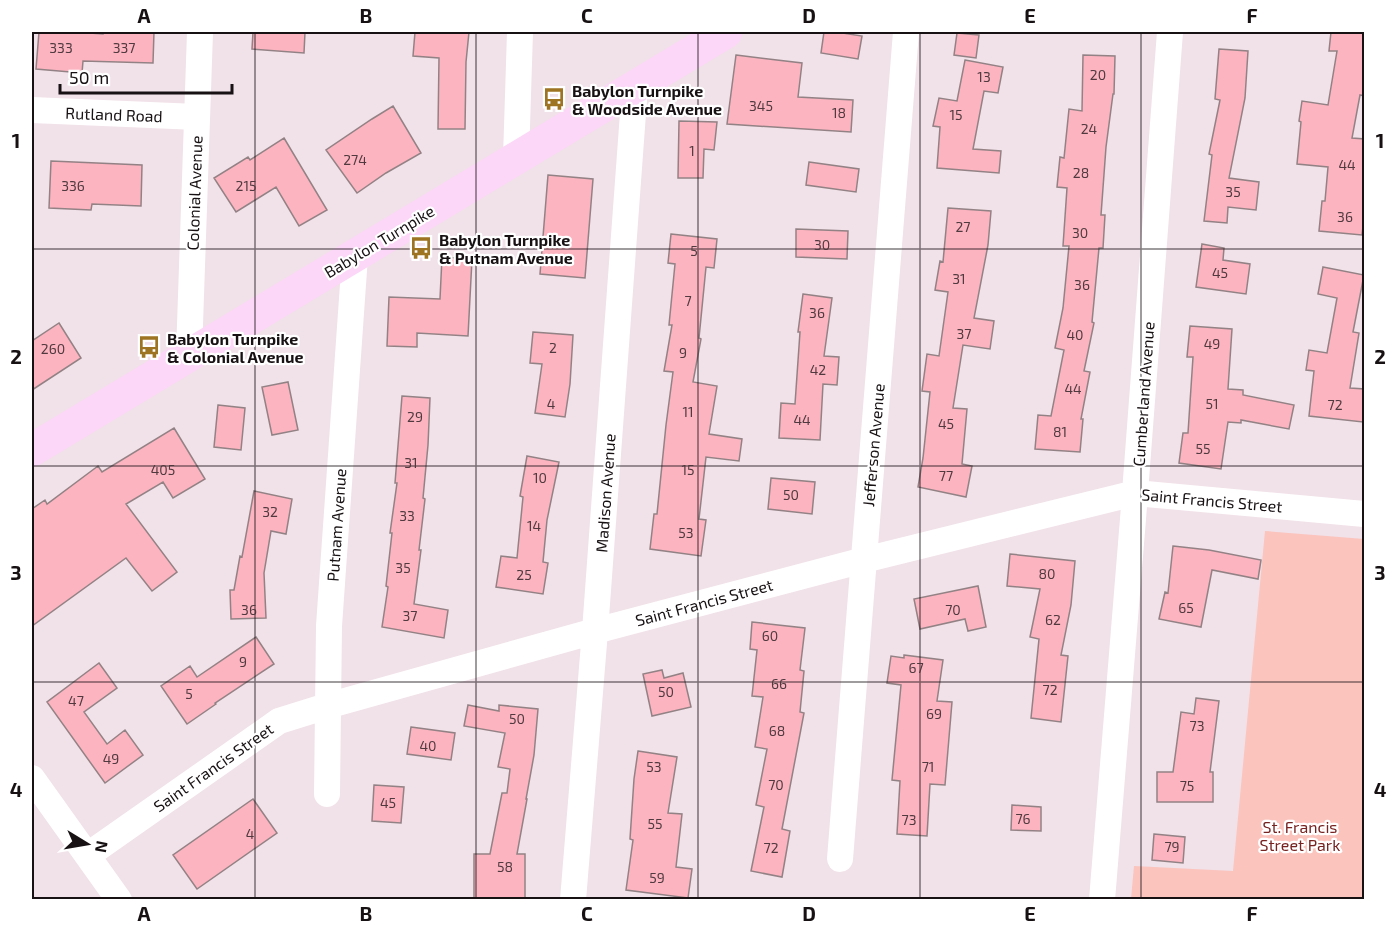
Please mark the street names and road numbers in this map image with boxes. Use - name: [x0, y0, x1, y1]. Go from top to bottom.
- street label: Rutland Road: [65, 103, 163, 125]
- street label: Colonial Avenue: [182, 135, 206, 251]
- street label: Babylon Turnpike: [321, 201, 437, 281]
- street label: Cumberland Avenue: [1128, 321, 1158, 467]
- street label: Jefferson Avenue: [858, 383, 888, 507]
- street label: Madison Avenue: [591, 433, 619, 553]
- street label: Putnam Avenue: [323, 468, 349, 582]
- street label: Saint Francis Street: [1141, 484, 1283, 516]
- street label: Saint Francis Street: [633, 575, 775, 629]
- street label: Saint Francis Street: [150, 719, 276, 815]

